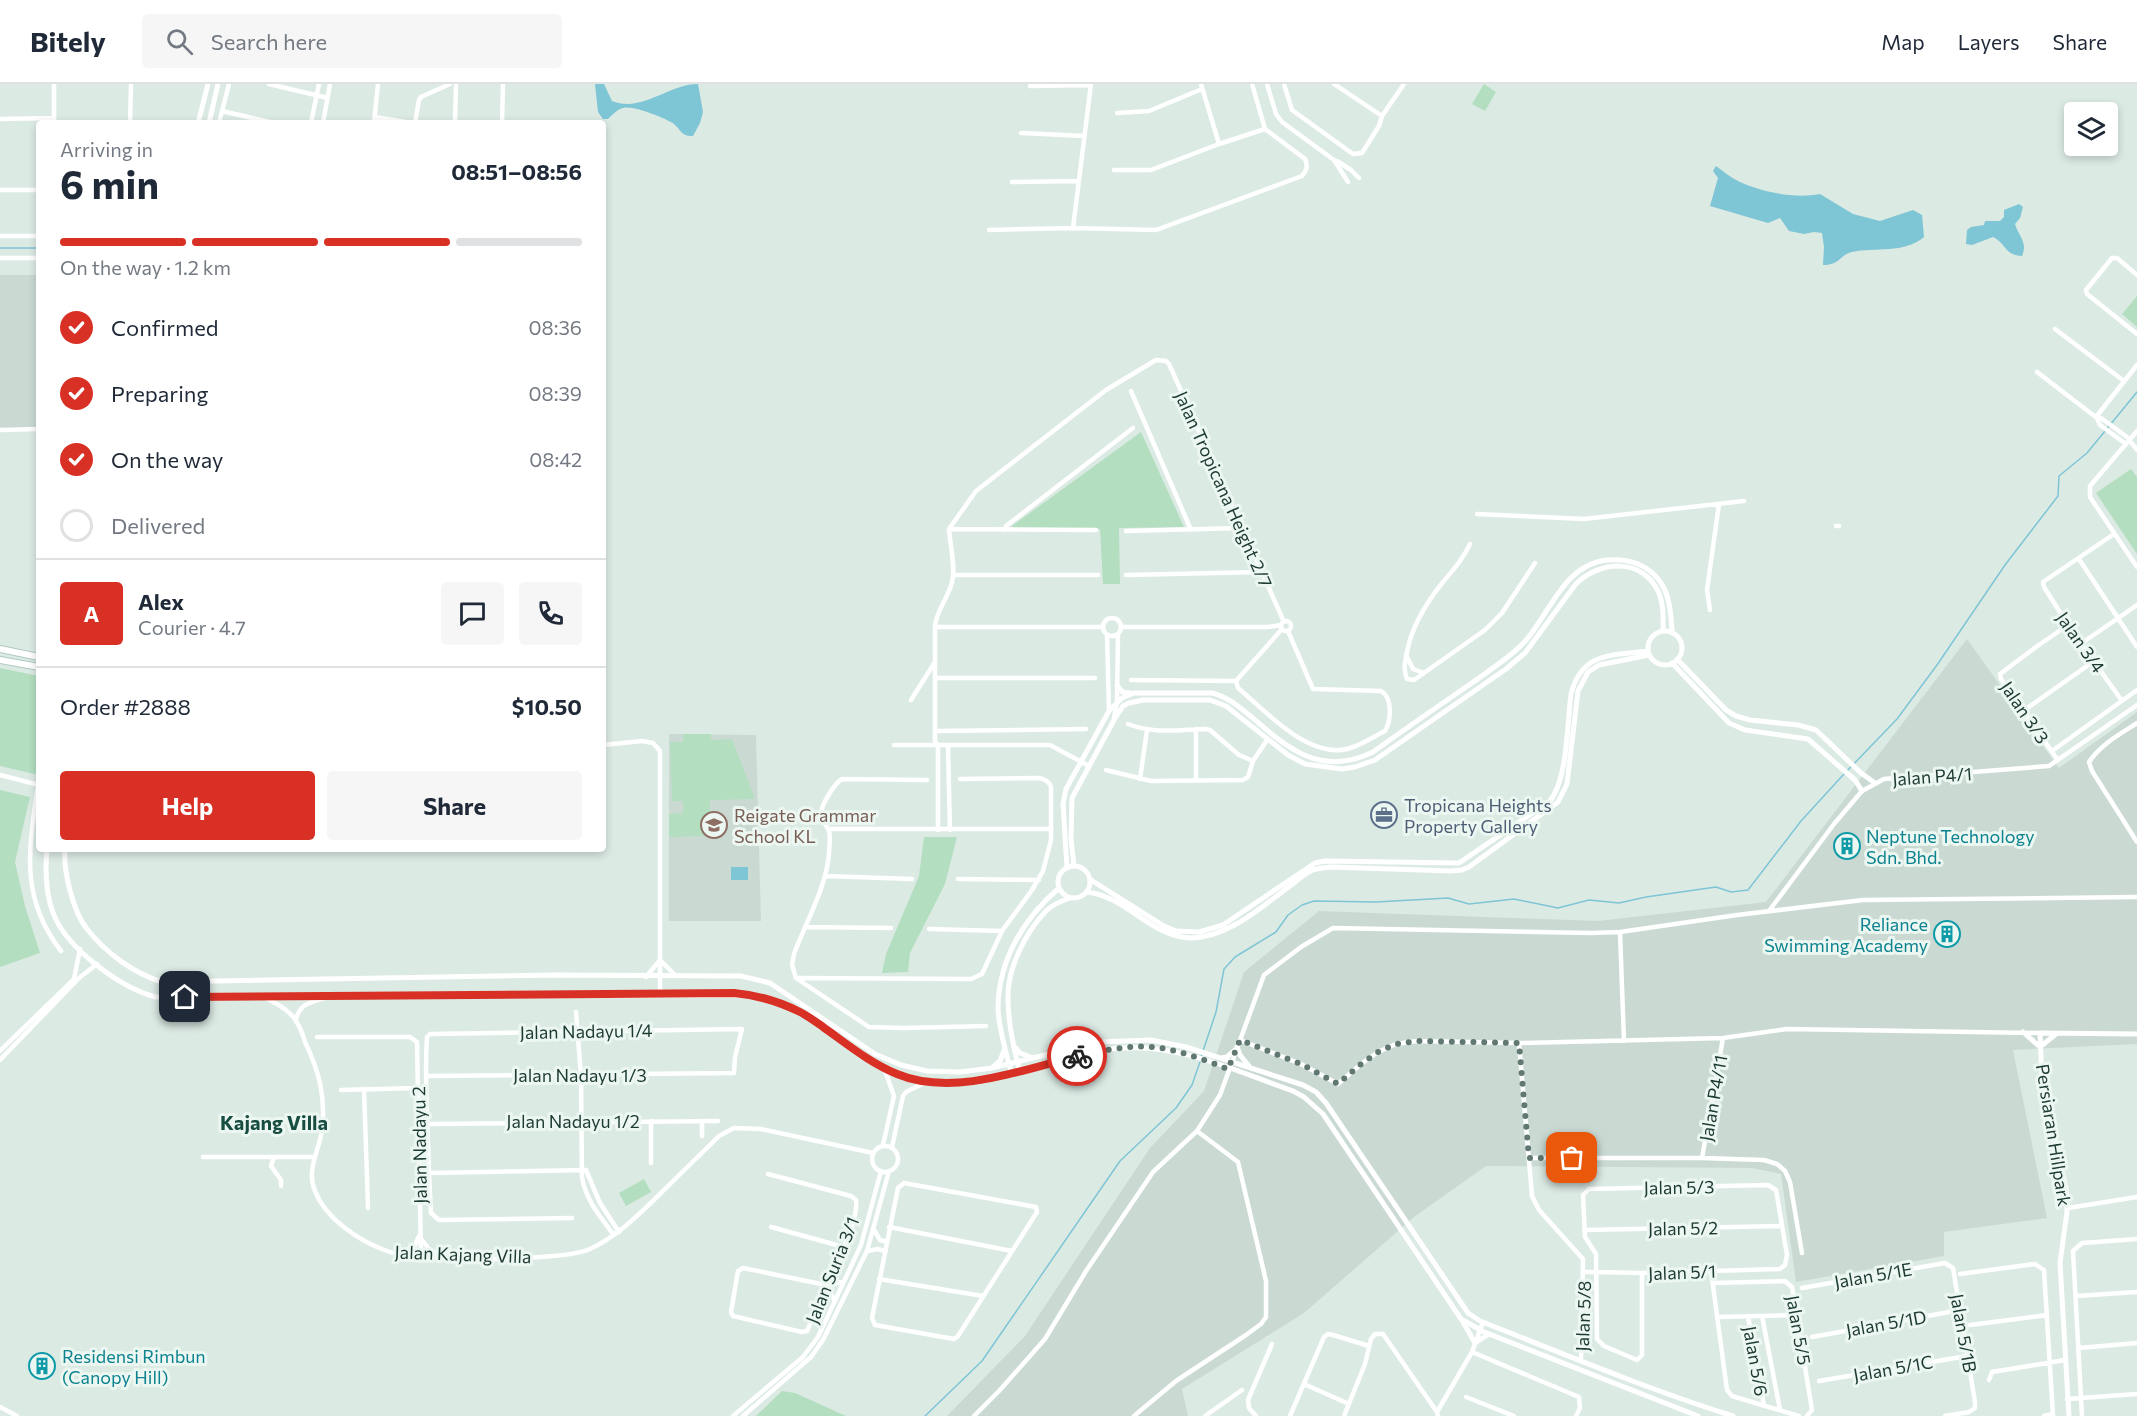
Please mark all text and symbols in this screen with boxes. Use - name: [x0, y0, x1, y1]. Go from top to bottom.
- search box: [142, 14, 562, 68]
- text: Bitely: [30, 24, 106, 58]
- icon: search: [163, 25, 196, 58]
- text: Search here: [211, 28, 327, 55]
- text: Map: [1881, 29, 1925, 54]
- text: Layers: [1958, 29, 2020, 54]
- text: Share: [2053, 29, 2107, 54]
- map controls: [2064, 102, 2118, 156]
- button: layers: [2064, 102, 2118, 156]
- text: Arriving in: [60, 137, 153, 161]
- text: 08:51–08:56: [451, 158, 582, 185]
- text: 6 min: [60, 159, 159, 207]
- text: On the way · 1.2 km: [60, 255, 231, 279]
- icon: check: [60, 311, 93, 344]
- text: Confirmed: [111, 314, 218, 341]
- text: 08:36: [529, 315, 582, 339]
- icon: check: [60, 377, 93, 410]
- text: Preparing: [111, 380, 208, 407]
- text: 08:39: [529, 381, 582, 405]
- street label: Jalan Tropicana Height 2/7: [1171, 387, 1277, 591]
- icon: check: [60, 443, 93, 476]
- text: On the way: [111, 446, 223, 473]
- text: 08:42: [529, 447, 582, 471]
- text: Delivered: [111, 512, 205, 539]
- button: chat: [441, 582, 504, 645]
- button: phone: [519, 582, 582, 645]
- text: Alex: [138, 588, 184, 615]
- text: A: [84, 600, 99, 627]
- street label: Jalan 3/4: [2052, 607, 2110, 677]
- text: Courier · 4.7: [138, 615, 246, 639]
- street label: Jalan 3/3: [1996, 677, 2054, 747]
- text: Order #2888: [60, 693, 191, 720]
- text: $10.50: [512, 693, 582, 720]
- street label: Jalan P4/1: [1891, 762, 1973, 790]
- button: Help: [60, 771, 315, 840]
- button: Share: [327, 771, 582, 840]
- place label: Tropicana Heights Property Gallery: [1404, 794, 1552, 837]
- office icon: Tropicana Heights Property Gallery: [1369, 800, 1399, 830]
- place label: Reigate Grammar School KL: [734, 804, 876, 847]
- school or university icon: Reigate Grammar School KL: [699, 810, 729, 840]
- place label: Neptune Technology Sdn. Bhd.: [1866, 825, 2035, 868]
- building icon: Neptune Technology Sdn. Bhd.: [1832, 831, 1862, 861]
- place label: Reliance Swimming Academy: [1764, 913, 1928, 956]
- building icon: Reliance Swimming Academy: [1932, 919, 1962, 949]
- pin: [159, 971, 210, 1022]
- icon: home: [168, 980, 201, 1013]
- street label: Jalan Nadayu 1/4: [519, 1019, 653, 1043]
- courier: [1047, 1026, 1107, 1086]
- icon: bike: [1061, 1040, 1094, 1073]
- street label: Jalan P4/11: [1695, 1053, 1731, 1143]
- street label: Persiaran Hillpark: [2032, 1062, 2076, 1208]
- street label: Jalan Nadayu 1/3: [513, 1064, 647, 1086]
- street label: Jalan Nadayu 2: [407, 1086, 431, 1204]
- district label: Kajang Villa: [220, 1110, 328, 1134]
- street label: Jalan Nadayu 1/2: [506, 1110, 640, 1132]
- pin: [1546, 1132, 1597, 1183]
- icon: bag: [1555, 1141, 1588, 1174]
- street label: Jalan 5/3: [1643, 1175, 1715, 1199]
- street label: Jalan Suria 3/1: [801, 1213, 863, 1327]
- street label: Jalan 5/2: [1648, 1216, 1718, 1240]
- street label: Jalan Kajang Villa: [394, 1241, 532, 1267]
- street label: Jalan 5/1E: [1832, 1257, 1914, 1293]
- street label: Jalan 5/1: [1648, 1260, 1716, 1284]
- street label: Jalan 5/8: [1571, 1280, 1595, 1352]
- street label: Jalan 5/1B: [1946, 1292, 1982, 1374]
- street label: Jalan 5/5: [1782, 1293, 1816, 1367]
- street label: Jalan 5/1D: [1844, 1305, 1928, 1341]
- street label: Jalan 5/6: [1739, 1324, 1773, 1398]
- place label: Residensi Rimbun (Canopy Hill): [62, 1345, 206, 1388]
- street label: Jalan 5/1C: [1851, 1350, 1935, 1386]
- building icon: Residensi Rimbun (Canopy Hill): [27, 1351, 57, 1381]

